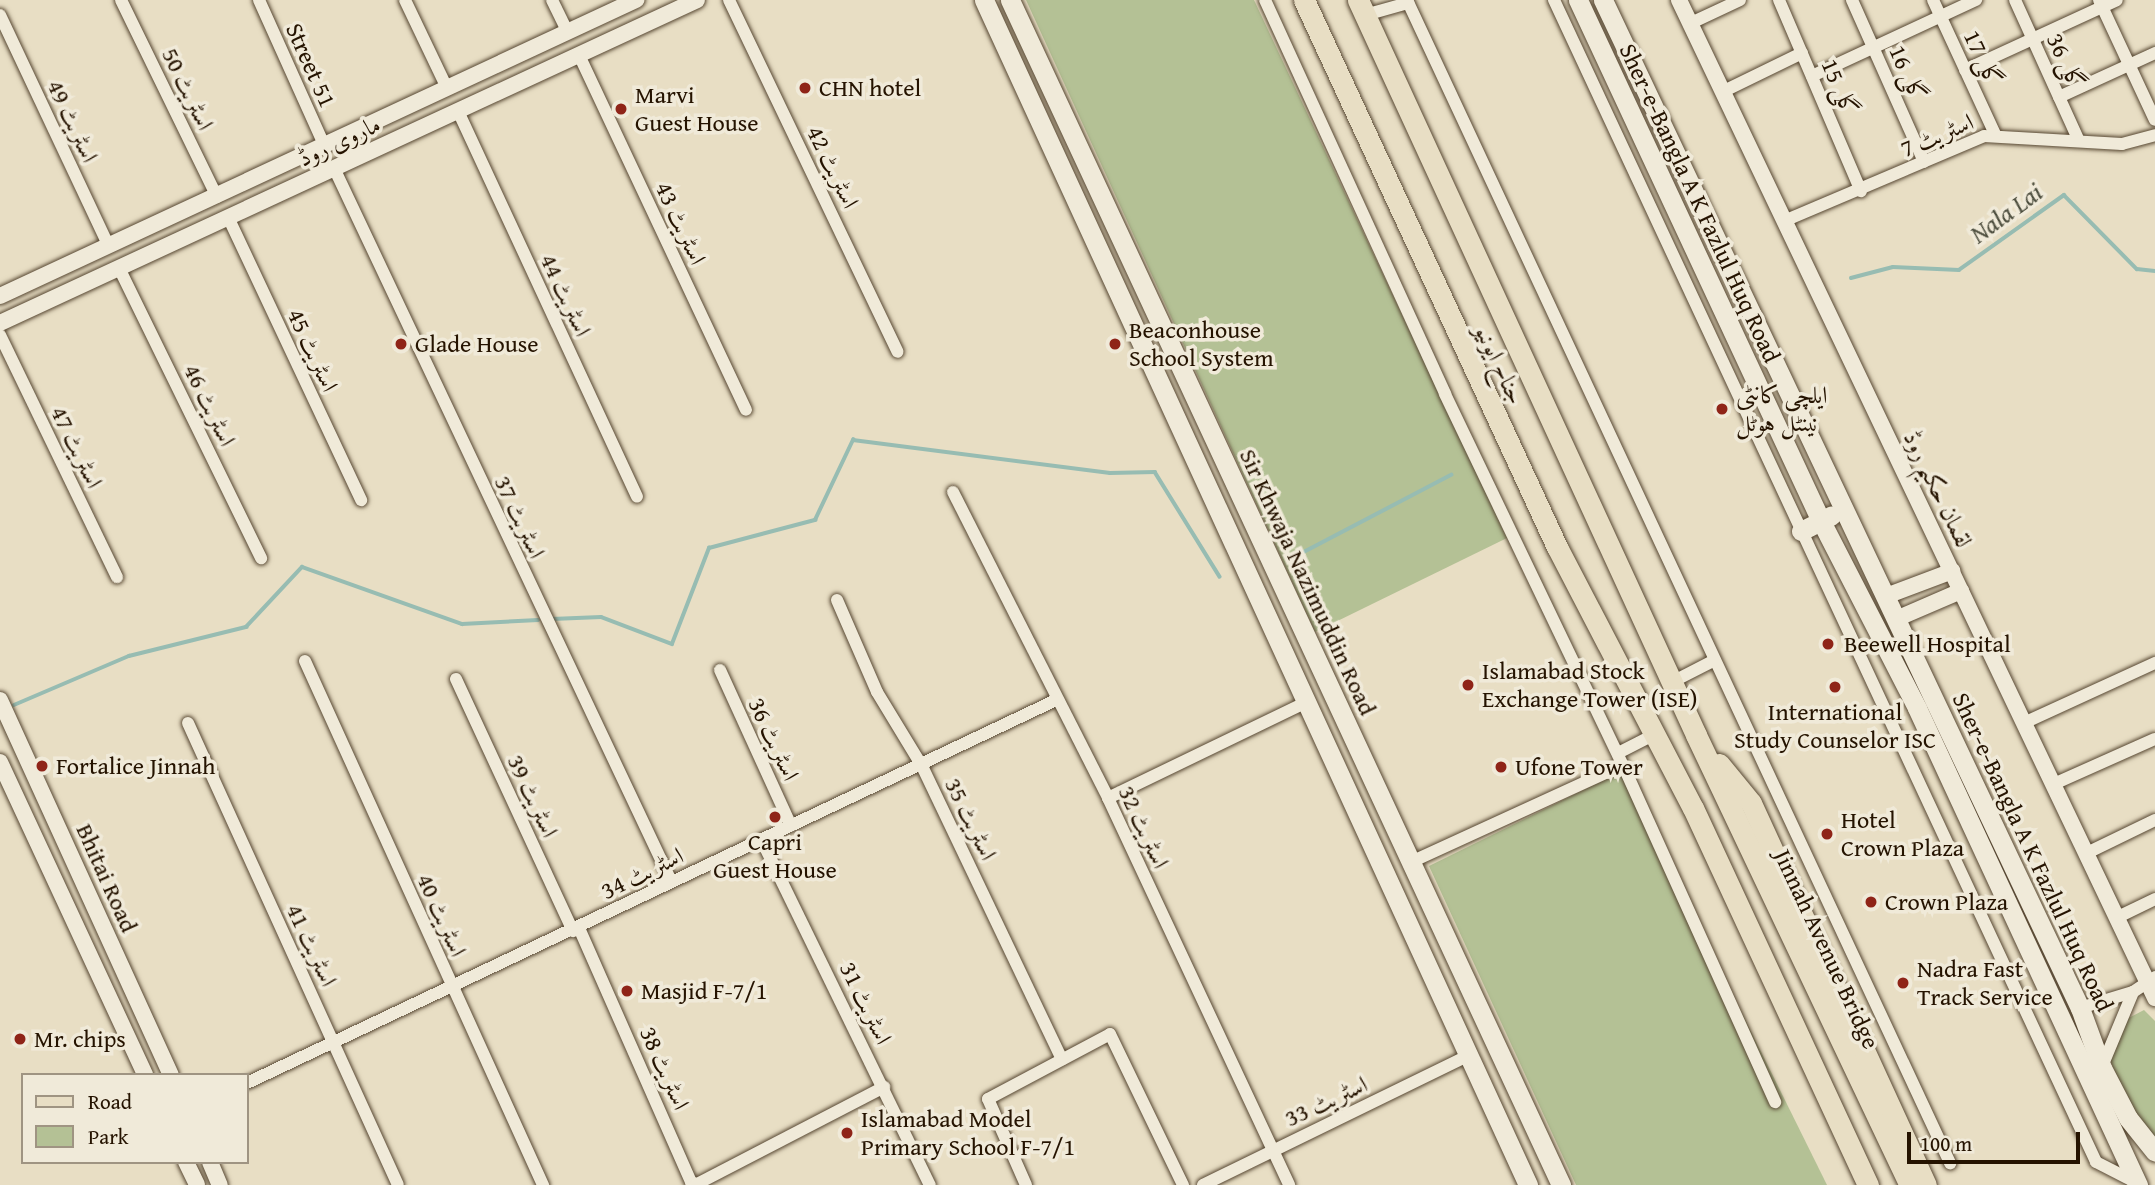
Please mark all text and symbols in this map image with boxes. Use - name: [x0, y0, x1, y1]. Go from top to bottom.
- street label: Street 51: [280, 18, 342, 112]
- street label: گلی 17: [1958, 25, 2008, 91]
- street label: گلی 36: [2041, 28, 2091, 94]
- street label: Sher-e-Bangla A K Fazlul Huq Road: [1613, 39, 1787, 367]
- street label: گلی 16: [1883, 41, 1933, 105]
- street label: اسٹریٹ 50: [156, 43, 220, 135]
- street label: گلی 15: [1815, 55, 1865, 119]
- place label: CHN hotel: [819, 74, 921, 102]
- street label: اسٹریٹ 49: [41, 75, 105, 167]
- marker: CHN hotel: [797, 80, 813, 96]
- place label: Marvi Guest House: [635, 81, 759, 137]
- marker: Marvi Guest House: [613, 101, 629, 117]
- street label: اسٹریٹ 7: [1896, 107, 1978, 163]
- street label: ماروی روڈ: [293, 109, 385, 173]
- street label: اسٹریٹ 42: [801, 121, 865, 213]
- water label: Nala Lai: [1964, 176, 2048, 250]
- street label: اسٹریٹ 43: [649, 177, 713, 269]
- street label: اسٹریٹ 44: [534, 249, 598, 341]
- street label: اسٹریٹ 45: [281, 304, 345, 396]
- place label: Beaconhouse School System: [1129, 316, 1274, 372]
- street label: جناح ایونیو: [1469, 319, 1531, 409]
- place label: Glade House: [415, 330, 539, 358]
- marker: Glade House: [393, 336, 409, 352]
- marker: Beaconhouse School System: [1107, 336, 1123, 352]
- street label: اسٹریٹ 46: [178, 359, 242, 451]
- place label: ایلچی کانٹی نینٹل ہوٹل: [1736, 381, 1827, 437]
- street label: اسٹریٹ 47: [45, 401, 109, 493]
- marker: ایلچی کانٹی نینٹل ہوٹل: [1714, 401, 1730, 417]
- street label: لقمان حکیم روڈ: [1897, 426, 1979, 552]
- street label: Sir Khwaja Nazimuddin Road: [1234, 444, 1382, 720]
- street label: اسٹریٹ 37: [488, 471, 552, 563]
- place label: Beewell Hospital: [1844, 630, 2011, 658]
- marker: Beewell Hospital: [1818, 634, 1838, 654]
- place label: Islamabad Stock Exchange Tower (ISE): [1482, 657, 1698, 713]
- marker: Islamabad Stock Exchange Tower (ISE): [1460, 677, 1476, 693]
- marker: International Study Counselor ISC: [1827, 679, 1843, 695]
- street label: Sher-e-Bangla A K Fazlul Huq Road: [1946, 688, 2120, 1016]
- street label: اسٹریٹ 36: [742, 693, 806, 785]
- place label: International Study Counselor ISC: [1734, 698, 1936, 754]
- street label: اسٹریٹ 39: [501, 750, 565, 842]
- place label: Fortalice Jinnah: [56, 752, 215, 780]
- place label: Ufone Tower: [1515, 753, 1643, 781]
- marker: Fortalice Jinnah: [34, 758, 50, 774]
- marker: Ufone Tower: [1493, 759, 1509, 775]
- street label: اسٹریٹ 35: [939, 773, 1003, 865]
- street label: اسٹریٹ 32: [1112, 781, 1176, 873]
- place label: Hotel Crown Plaza: [1841, 806, 1964, 862]
- marker: Capri Guest House: [767, 809, 783, 825]
- street label: Bhitai Road: [70, 819, 144, 937]
- marker: Hotel Crown Plaza: [1819, 826, 1835, 842]
- place label: Capri Guest House: [713, 828, 837, 884]
- street label: اسٹریٹ 34: [596, 841, 688, 905]
- street label: Jinnah Avenue Bridge: [1768, 845, 1886, 1053]
- street label: اسٹریٹ 40: [411, 869, 473, 961]
- place label: Crown Plaza: [1885, 888, 2008, 916]
- marker: Crown Plaza: [1863, 894, 1879, 910]
- street label: اسٹریٹ 41: [280, 899, 344, 991]
- place label: Nadra Fast Track Service: [1917, 955, 2053, 1011]
- street label: اسٹریٹ 31: [834, 957, 898, 1049]
- marker: Nadra Fast Track Service: [1895, 975, 1911, 991]
- place label: Masjid F-7/1: [641, 977, 767, 1005]
- marker: Masjid F-7/1: [619, 983, 635, 999]
- street label: اسٹریٹ 38: [634, 1022, 696, 1114]
- place label: Mr. chips: [34, 1025, 126, 1053]
- marker: Mr. chips: [12, 1031, 28, 1047]
- street label: اسٹریٹ 33: [1280, 1069, 1372, 1133]
- legend: [21, 1073, 248, 1164]
- text: Road: [88, 1086, 132, 1117]
- place label: Islamabad Model Primary School F-7/1: [861, 1105, 1075, 1161]
- scale bar: [1910, 1118, 2083, 1162]
- text: Park: [88, 1121, 129, 1152]
- marker: Islamabad Model Primary School F-7/1: [839, 1125, 855, 1141]
- text: 100 m: [1920, 1128, 1972, 1159]

